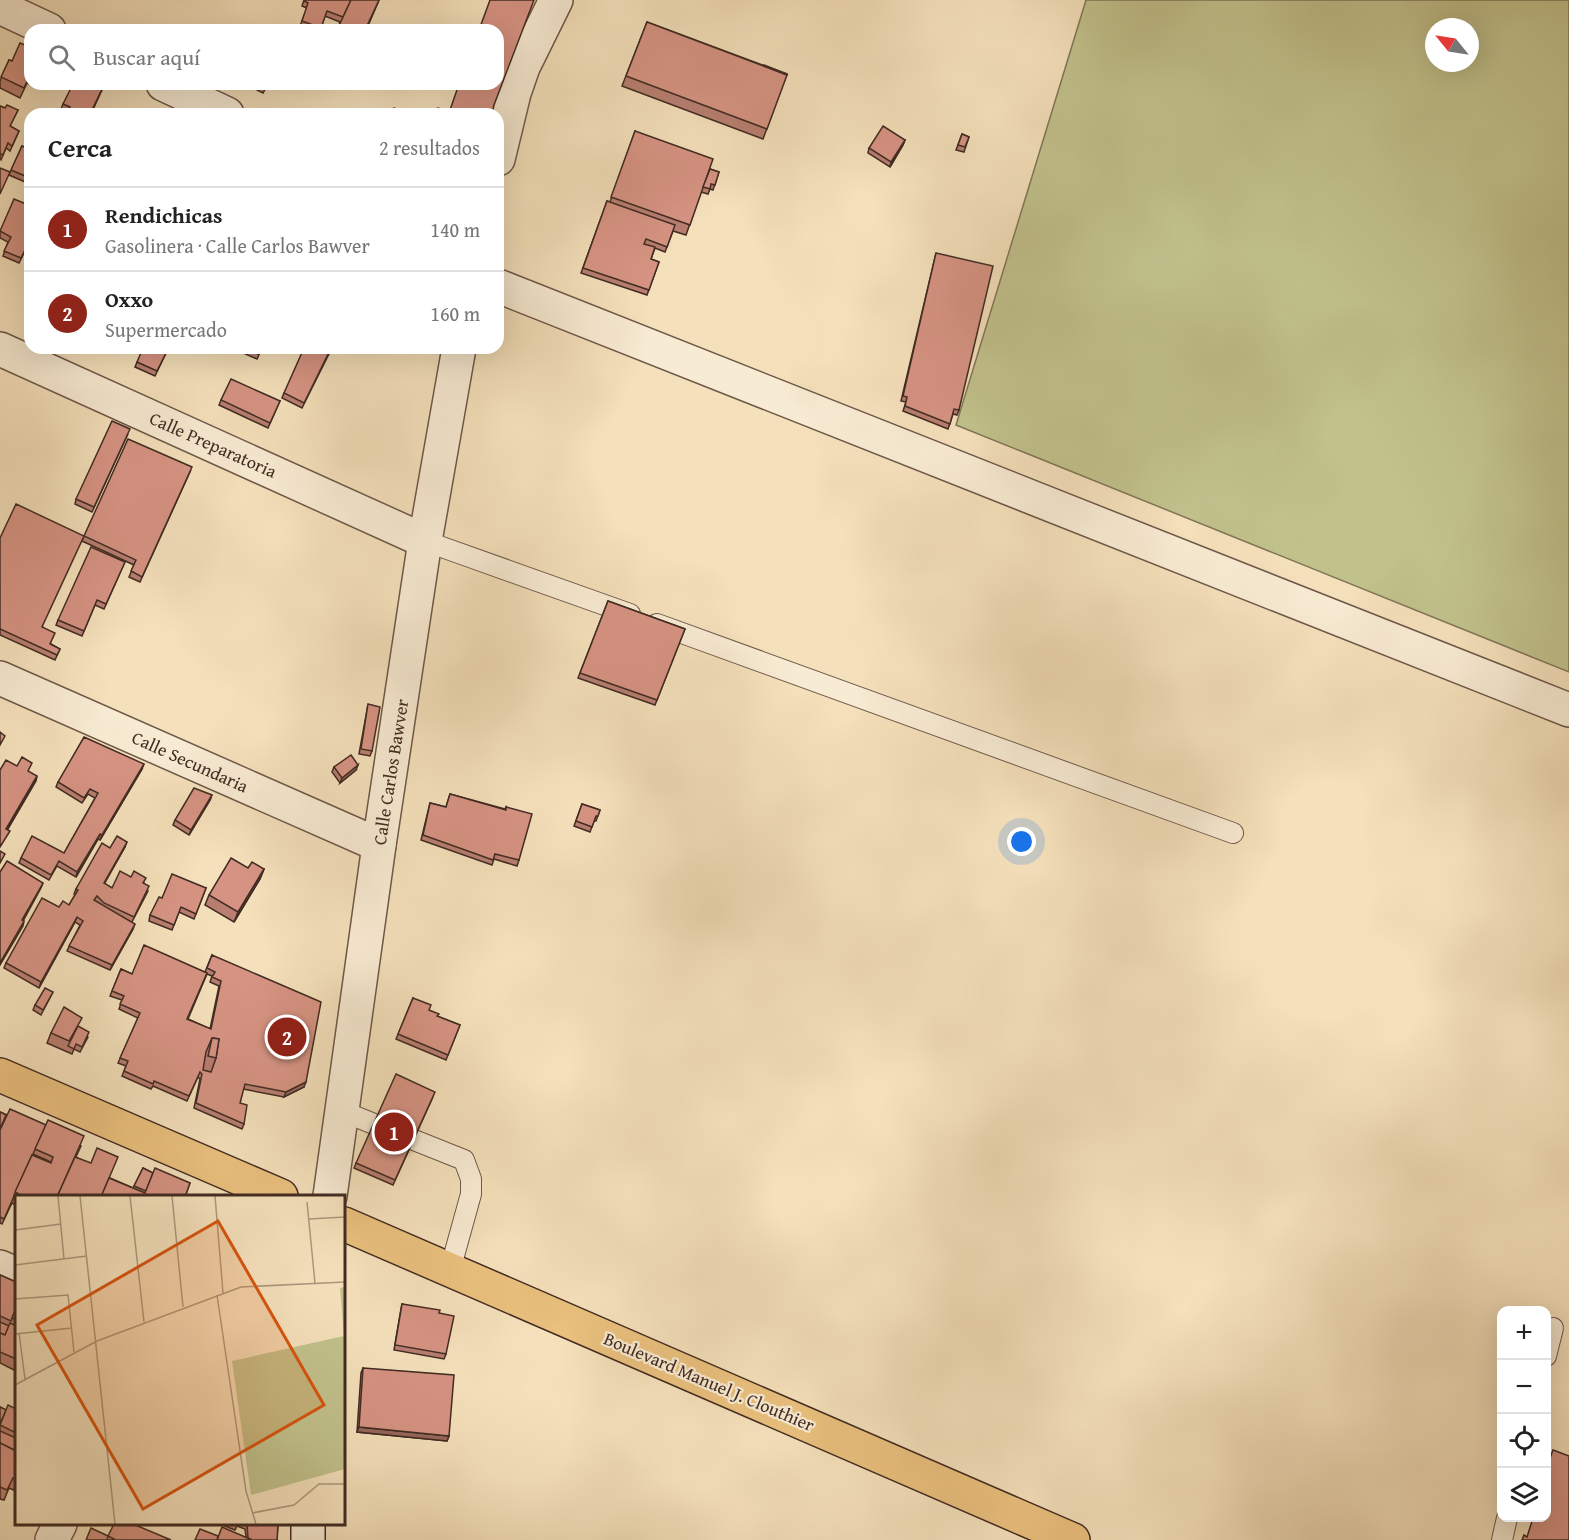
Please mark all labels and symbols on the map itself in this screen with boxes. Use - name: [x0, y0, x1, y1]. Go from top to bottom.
- north arrow: [1425, 18, 1479, 72]
- street label: Calle Preparatoria: [145, 404, 282, 485]
- street label: Calle Carlos Bawver: [366, 696, 415, 847]
- street label: Calle Secundaria: [128, 724, 253, 799]
- your location: [1007, 827, 1036, 856]
- pin: 2: [268, 1014, 306, 1060]
- pin: 1: [374, 1110, 414, 1154]
- inset map: [15, 1195, 345, 1525]
- street label: Boulevard Manuel J. Clouthier: [600, 1325, 819, 1438]

